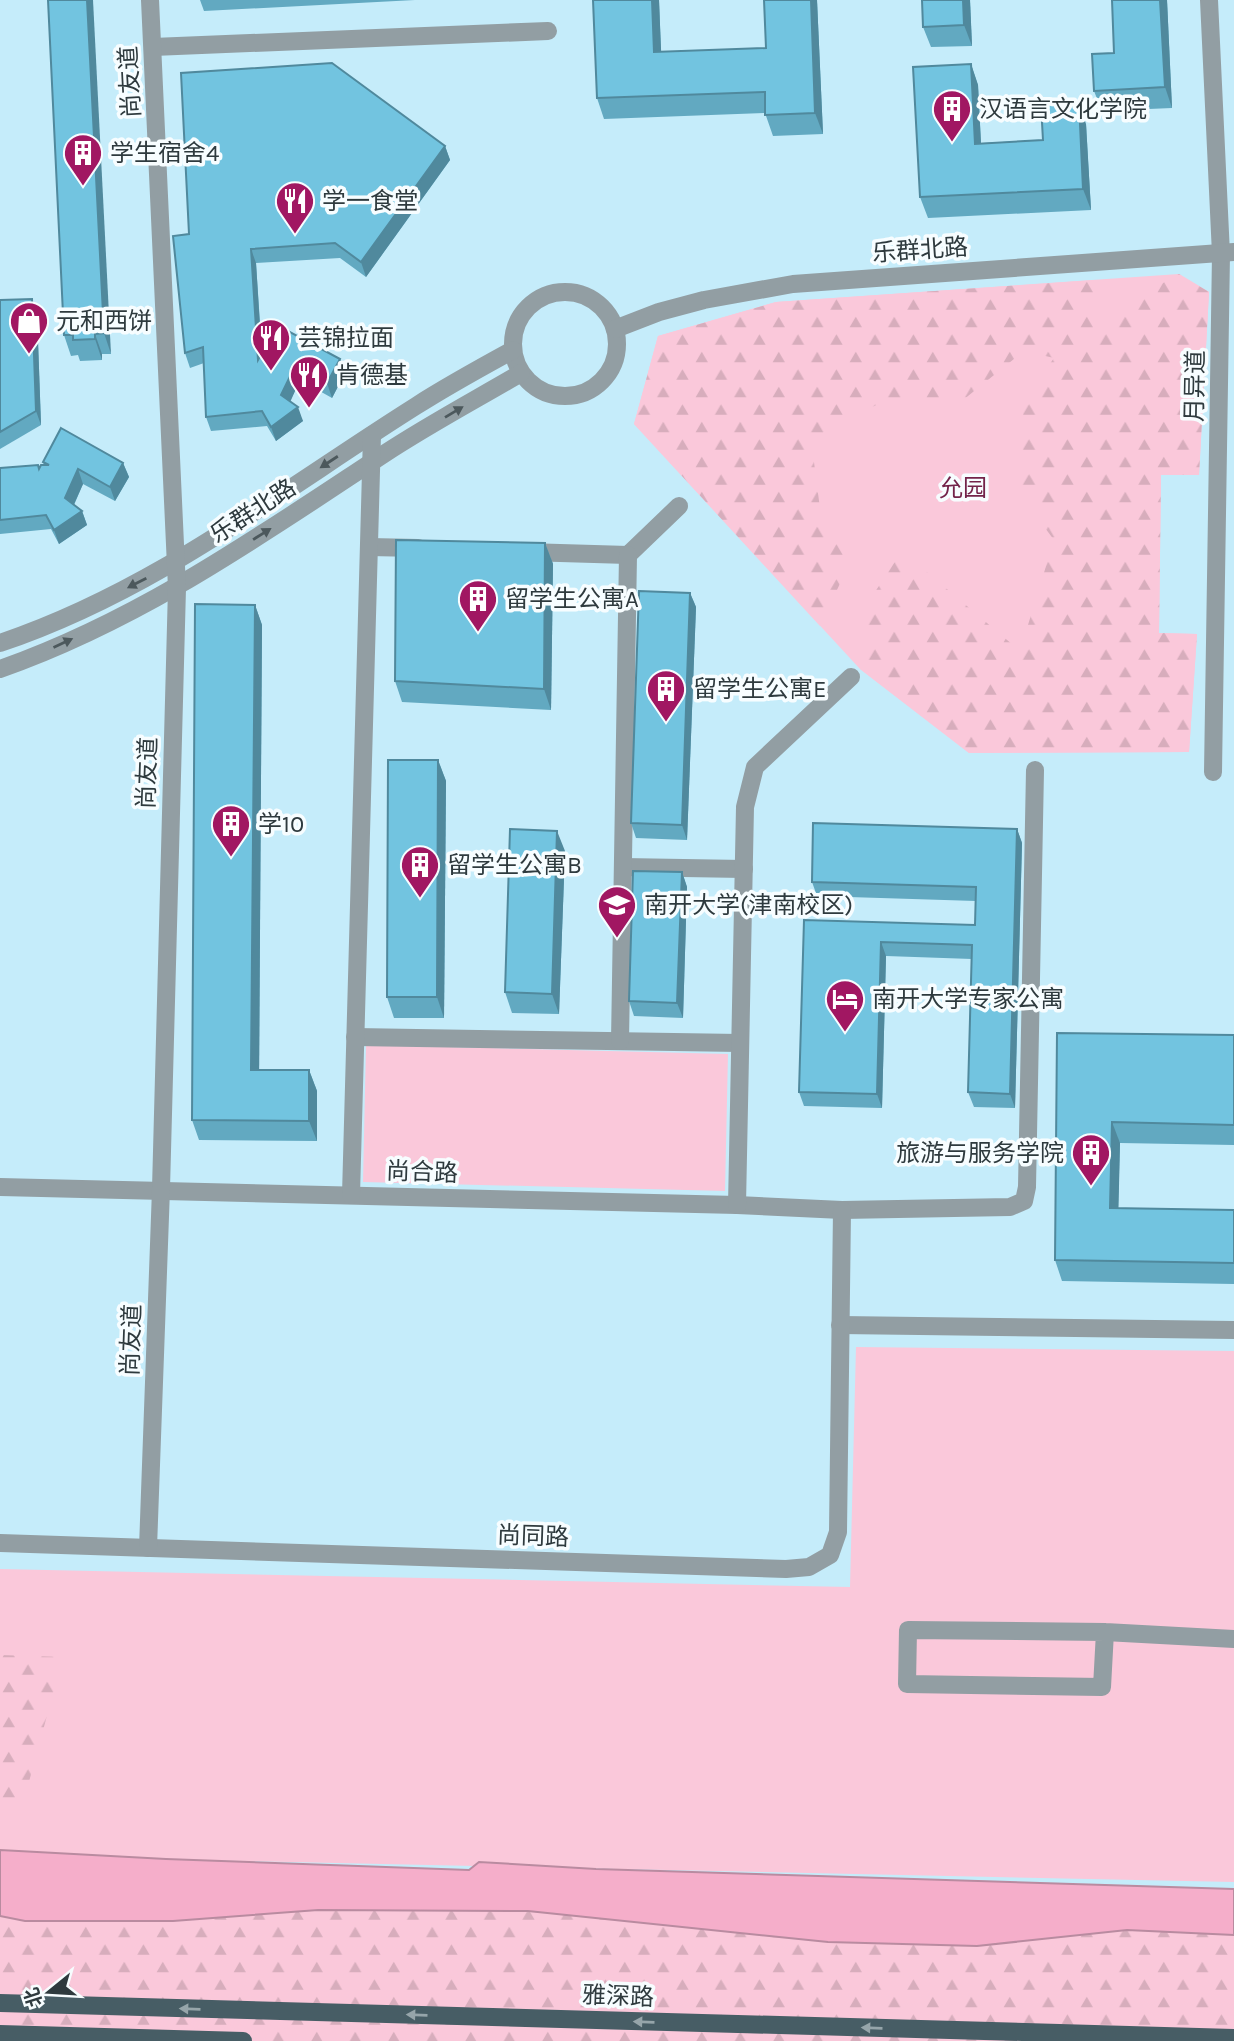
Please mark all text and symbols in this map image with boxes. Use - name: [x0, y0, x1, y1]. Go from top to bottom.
- street label: 尚友道: [114, 45, 146, 119]
- building icon: 汉语言文化学院: [931, 88, 973, 143]
- place label: 汉语言文化学院: [979, 95, 1147, 123]
- building icon: 学生宿舍4: [62, 132, 104, 187]
- place label: 学生宿舍4: [110, 139, 219, 167]
- restaurant icon: 学一食堂: [274, 180, 316, 235]
- place label: 学一食堂: [322, 187, 418, 215]
- street label: 乐群北路: [871, 233, 969, 267]
- shop icon: 元和西饼: [8, 300, 50, 355]
- place label: 元和西饼: [56, 307, 152, 335]
- restaurant icon: 芸锦拉面: [250, 317, 292, 372]
- place label: 芸锦拉面: [298, 324, 394, 352]
- street label: 月异道: [1180, 350, 1210, 422]
- restaurant icon: 肯德基: [288, 354, 330, 409]
- place label: 肯德基: [336, 361, 408, 389]
- one-way arrow: [444, 406, 464, 418]
- one-way arrow: [320, 456, 339, 469]
- street label: 乐群北路: [205, 473, 301, 549]
- park label: 允园: [939, 474, 987, 502]
- one-way arrow: [253, 527, 271, 541]
- one-way arrow: [126, 576, 146, 588]
- building icon: 留学生公寓A: [457, 578, 499, 633]
- place label: 留学生公寓A: [505, 585, 639, 613]
- one-way arrow: [53, 637, 73, 649]
- building icon: 留学生公寓E: [645, 668, 687, 723]
- place label: 留学生公寓E: [693, 675, 827, 703]
- street label: 尚友道: [132, 737, 162, 809]
- building icon: 学10: [210, 803, 252, 858]
- place label: 学10: [258, 810, 304, 838]
- building icon: 留学生公寓B: [399, 844, 441, 899]
- place label: 留学生公寓B: [447, 851, 582, 879]
- school or university icon: 南开大学(津南校区): [596, 884, 638, 939]
- place label: 南开大学(津南校区): [644, 891, 853, 919]
- hotel icon: 南开大学专家公寓: [824, 978, 866, 1033]
- place label: 南开大学专家公寓: [872, 985, 1064, 1013]
- building icon: 旅游与服务学院: [1070, 1132, 1112, 1187]
- place label: 旅游与服务学院: [896, 1139, 1064, 1167]
- street label: 尚合路: [386, 1157, 458, 1187]
- street label: 尚友道: [116, 1304, 146, 1376]
- street label: 尚同路: [497, 1521, 569, 1551]
- north arrow: [14, 1957, 84, 2027]
- street label: 雅深路: [582, 1981, 654, 2011]
- text: 北: [20, 1985, 47, 2009]
- one-way arrow: [178, 2003, 200, 2014]
- one-way arrow: [406, 2010, 428, 2021]
- one-way arrow: [633, 2016, 655, 2027]
- one-way arrow: [861, 2022, 883, 2034]

